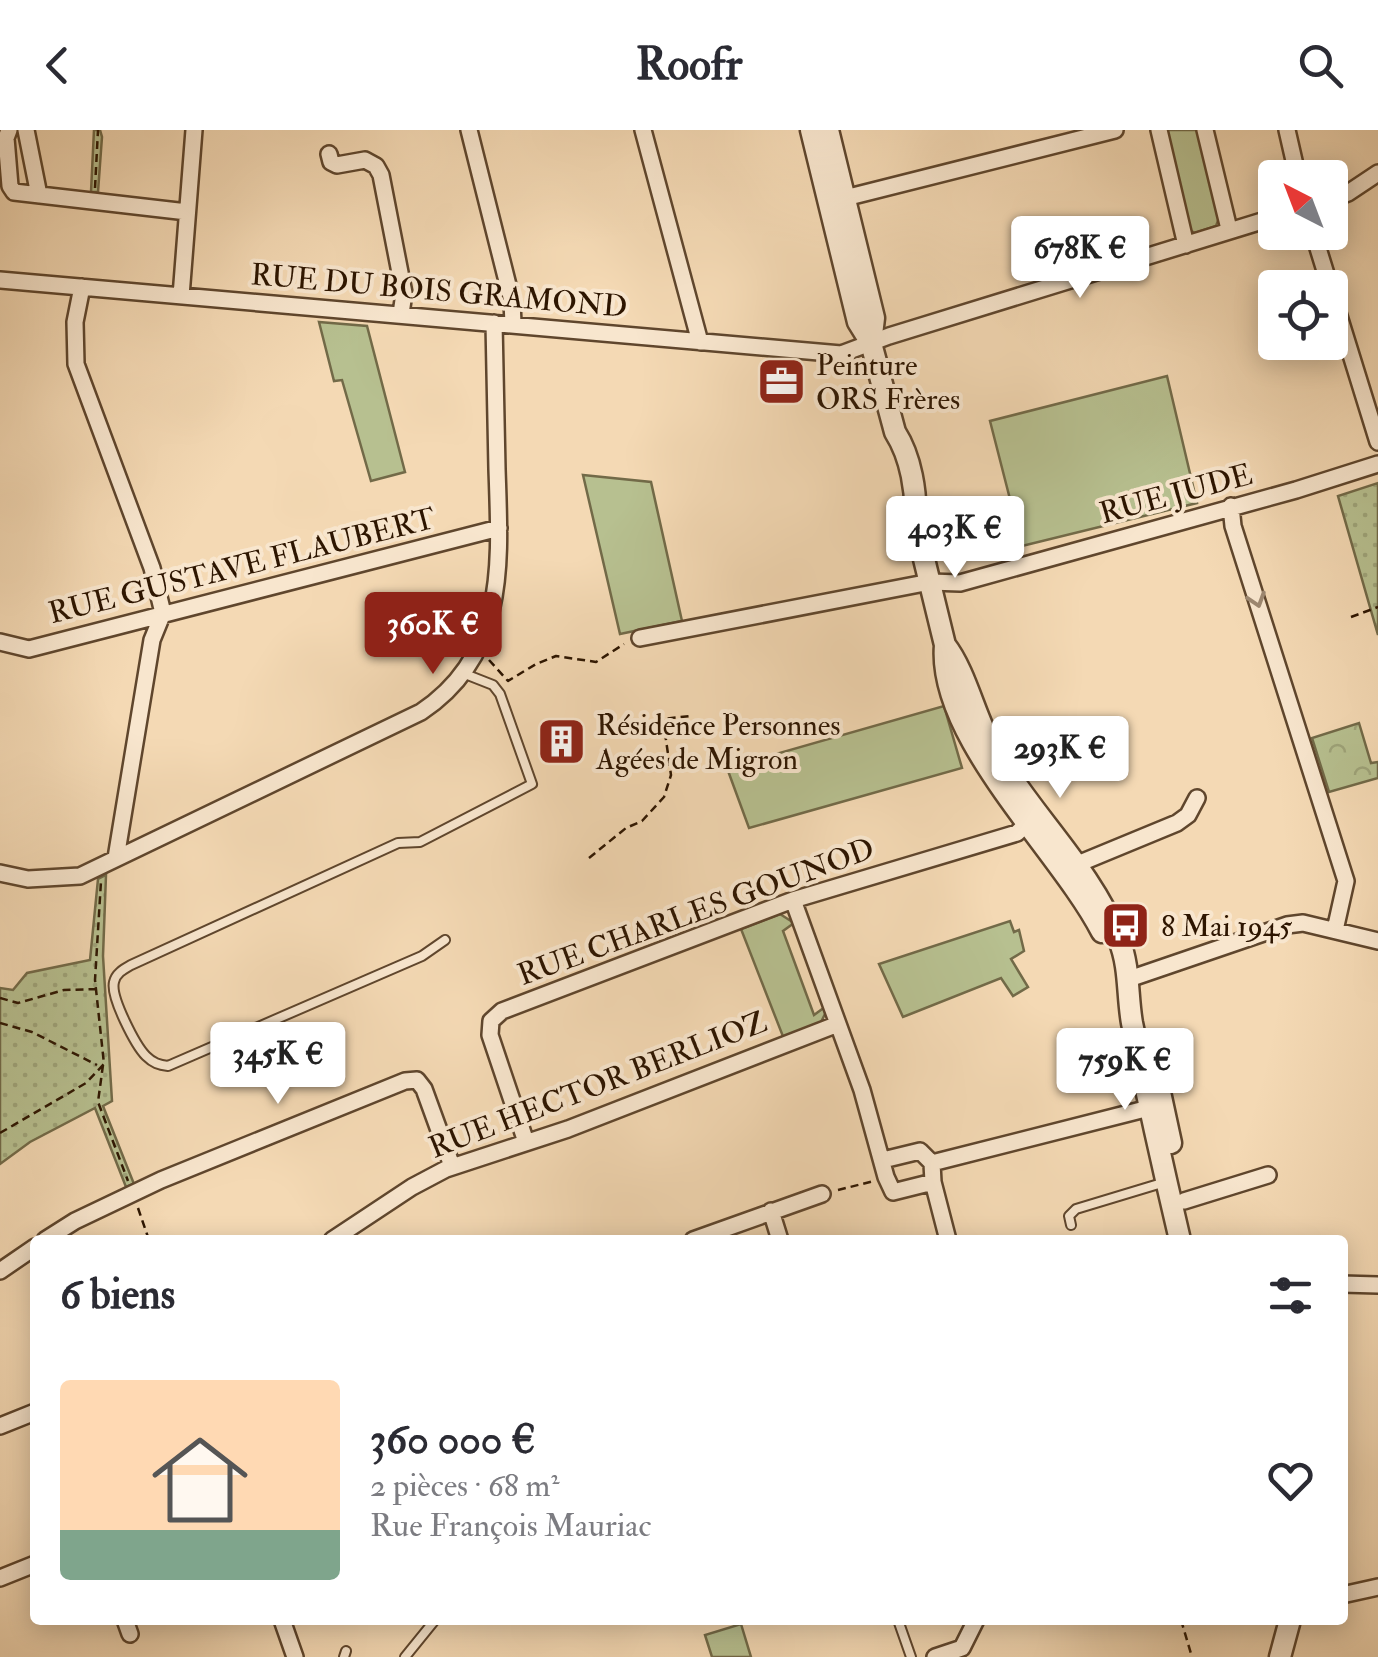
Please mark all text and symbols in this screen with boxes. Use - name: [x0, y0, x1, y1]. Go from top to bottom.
- text: Roofr: [636, 37, 742, 93]
- icon: back: [30, 38, 85, 93]
- icon: search: [1293, 38, 1348, 93]
- north arrow: [1258, 160, 1348, 250]
- map controls: [1258, 160, 1348, 360]
- pin: 678K €: [999, 216, 1161, 301]
- text: 678K €: [1033, 228, 1127, 268]
- street label: RUE DU BOIS GRAMOND: [249, 256, 629, 326]
- button: locate: [1258, 270, 1348, 360]
- place label: Peinture ORS Frères: [816, 347, 960, 418]
- office icon: Peinture ORS Frères: [755, 356, 807, 408]
- street label: RUE JUDE: [1095, 456, 1257, 532]
- pin: 403K €: [874, 496, 1036, 581]
- street label: RUE GUSTAVE FLAUBERT: [45, 500, 439, 632]
- text: 403K €: [908, 508, 1002, 548]
- one-way arrow: [1245, 590, 1266, 607]
- pin: 360K €: [352, 592, 514, 677]
- text: 360K €: [387, 604, 479, 644]
- place label: Résidence Personnes Agées de Migron: [595, 707, 841, 778]
- building icon: Résidence Personnes Agées de Migron: [535, 716, 587, 768]
- pin: 293K €: [979, 716, 1141, 801]
- text: 293K €: [1014, 728, 1106, 768]
- street label: RUE CHARLES GOUNOD: [513, 830, 879, 994]
- bus stop icon: 8 Mai 1945: [1100, 900, 1152, 952]
- place label: 8 Mai 1945: [1161, 908, 1293, 945]
- street label: RUE HECTOR BERLIOZ: [424, 1003, 772, 1167]
- pin: 345K €: [197, 1022, 359, 1107]
- pin: 759K €: [1044, 1028, 1206, 1113]
- text: 345K €: [232, 1034, 324, 1074]
- text: 759K €: [1079, 1040, 1171, 1080]
- icon: filters: [1263, 1268, 1318, 1323]
- text: 6 biens: [60, 1269, 175, 1321]
- text: 360 000 €: [370, 1414, 536, 1466]
- icon: home: [140, 1420, 260, 1540]
- icon: heart: [1263, 1453, 1318, 1508]
- text: 2 pièces · 68 m²: [370, 1466, 559, 1506]
- text: Rue François Mauriac: [370, 1506, 651, 1546]

